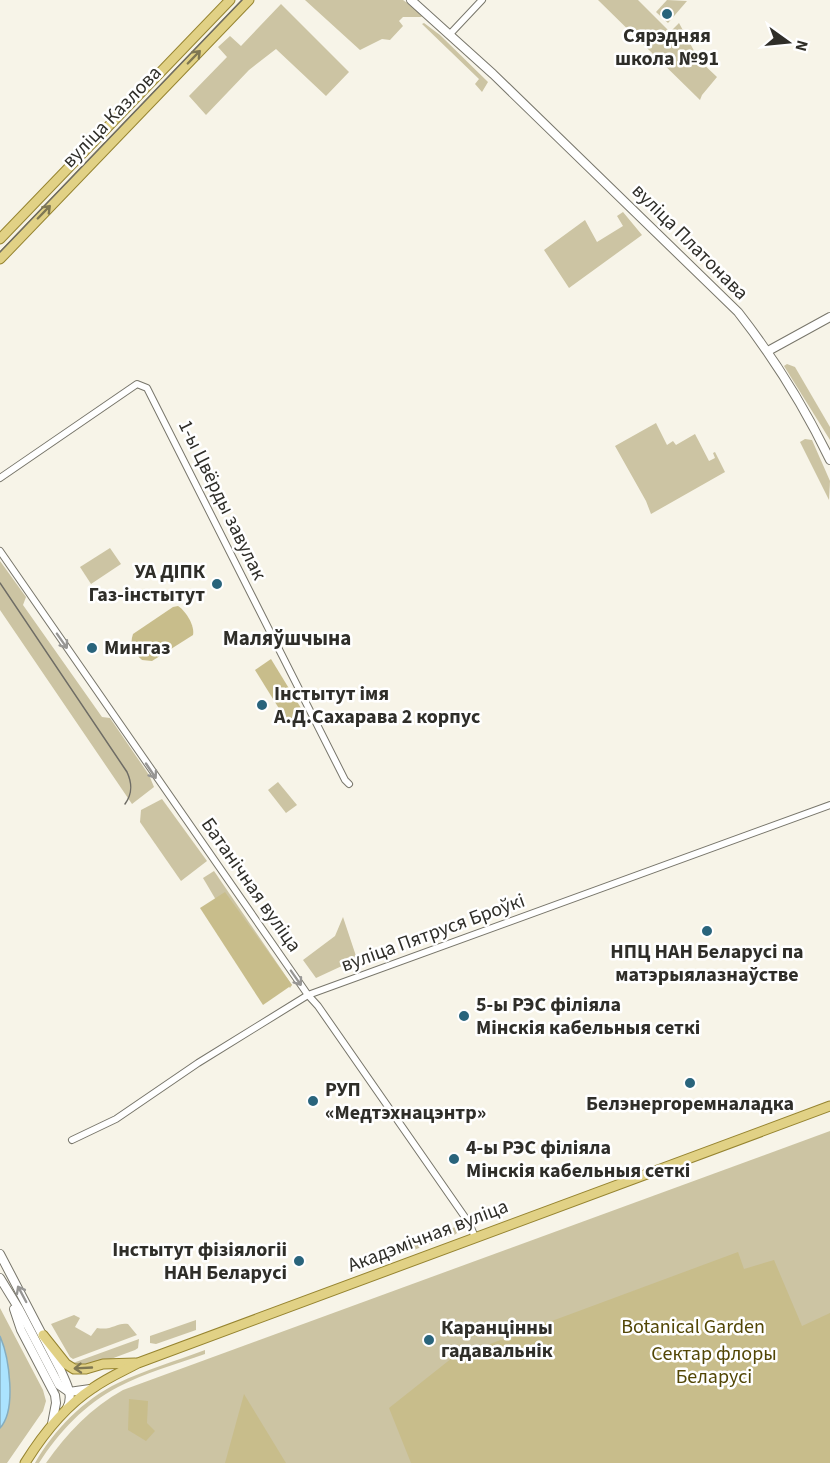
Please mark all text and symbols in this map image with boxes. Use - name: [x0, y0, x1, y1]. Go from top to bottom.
- marker: Сярэдняя школа №91: [660, 7, 674, 21]
- north arrow: [758, 12, 818, 72]
- place label: Сярэдняя школа №91: [615, 22, 719, 73]
- text: N: [790, 38, 814, 54]
- one-way arrow: [187, 49, 202, 64]
- street label: вуліца Казлова: [56, 60, 168, 174]
- street label: вуліца Платонава: [625, 177, 755, 307]
- one-way arrow: [37, 205, 52, 220]
- street label: 1-ы Цвёрды завулак: [171, 415, 273, 585]
- place label: УА ДІПК Газ-інстытут: [89, 558, 206, 609]
- marker: УА ДІПК Газ-інстытут: [210, 577, 224, 591]
- district label: Маляўшчына: [223, 623, 351, 653]
- one-way arrow: [56, 633, 68, 649]
- place label: Мингаз: [104, 634, 170, 662]
- marker: Мингаз: [85, 641, 99, 655]
- place label: Інстытут імя А.Д.Сахарава 2 корпус: [273, 680, 480, 731]
- marker: Інстытут імя А.Д.Сахарава 2 корпус: [255, 698, 269, 712]
- one-way arrow: [145, 762, 157, 778]
- street label: Батанічная вуліца: [194, 812, 308, 958]
- street label: вуліца Пятруся Броўкі: [337, 887, 529, 979]
- marker: НПЦ НАН Беларусі па матэрыялазнаўстве: [700, 924, 714, 938]
- place label: НПЦ НАН Беларусі па матэрыялазнаўстве: [610, 938, 804, 989]
- one-way arrow: [290, 969, 302, 986]
- place label: 5-ы РЭС філіяла Мінскія кабельныя сеткі: [476, 991, 700, 1042]
- marker: 5-ы РЭС філіяла Мінскія кабельныя сеткі: [457, 1009, 471, 1023]
- place label: РУП «Медтэхнацэнтр»: [325, 1076, 486, 1127]
- marker: Белэнергоремналадка: [683, 1076, 697, 1090]
- place label: Белэнергоремналадка: [586, 1090, 794, 1118]
- marker: РУП «Медтэхнацэнтр»: [306, 1094, 320, 1108]
- place label: 4-ы РЭС філіяла Мінскія кабельныя сеткі: [466, 1134, 690, 1185]
- marker: 4-ы РЭС філіяла Мінскія кабельныя сеткі: [447, 1152, 461, 1166]
- street label: Акадэмічная вуліца: [344, 1192, 512, 1280]
- place label: Інстытут фізіялогіі НАН Беларусі: [112, 1236, 287, 1287]
- marker: Інстытут фізіялогіі НАН Беларусі: [292, 1254, 306, 1268]
- one-way arrow: [16, 1286, 27, 1304]
- park label: Botanical Garden: [621, 1313, 765, 1341]
- place label: Каранцінны гадавальнік: [441, 1314, 553, 1365]
- marker: Каранцінны гадавальнік: [422, 1333, 436, 1347]
- park label: Сектар флоры Беларусі: [651, 1340, 777, 1391]
- one-way arrow: [74, 1362, 93, 1373]

